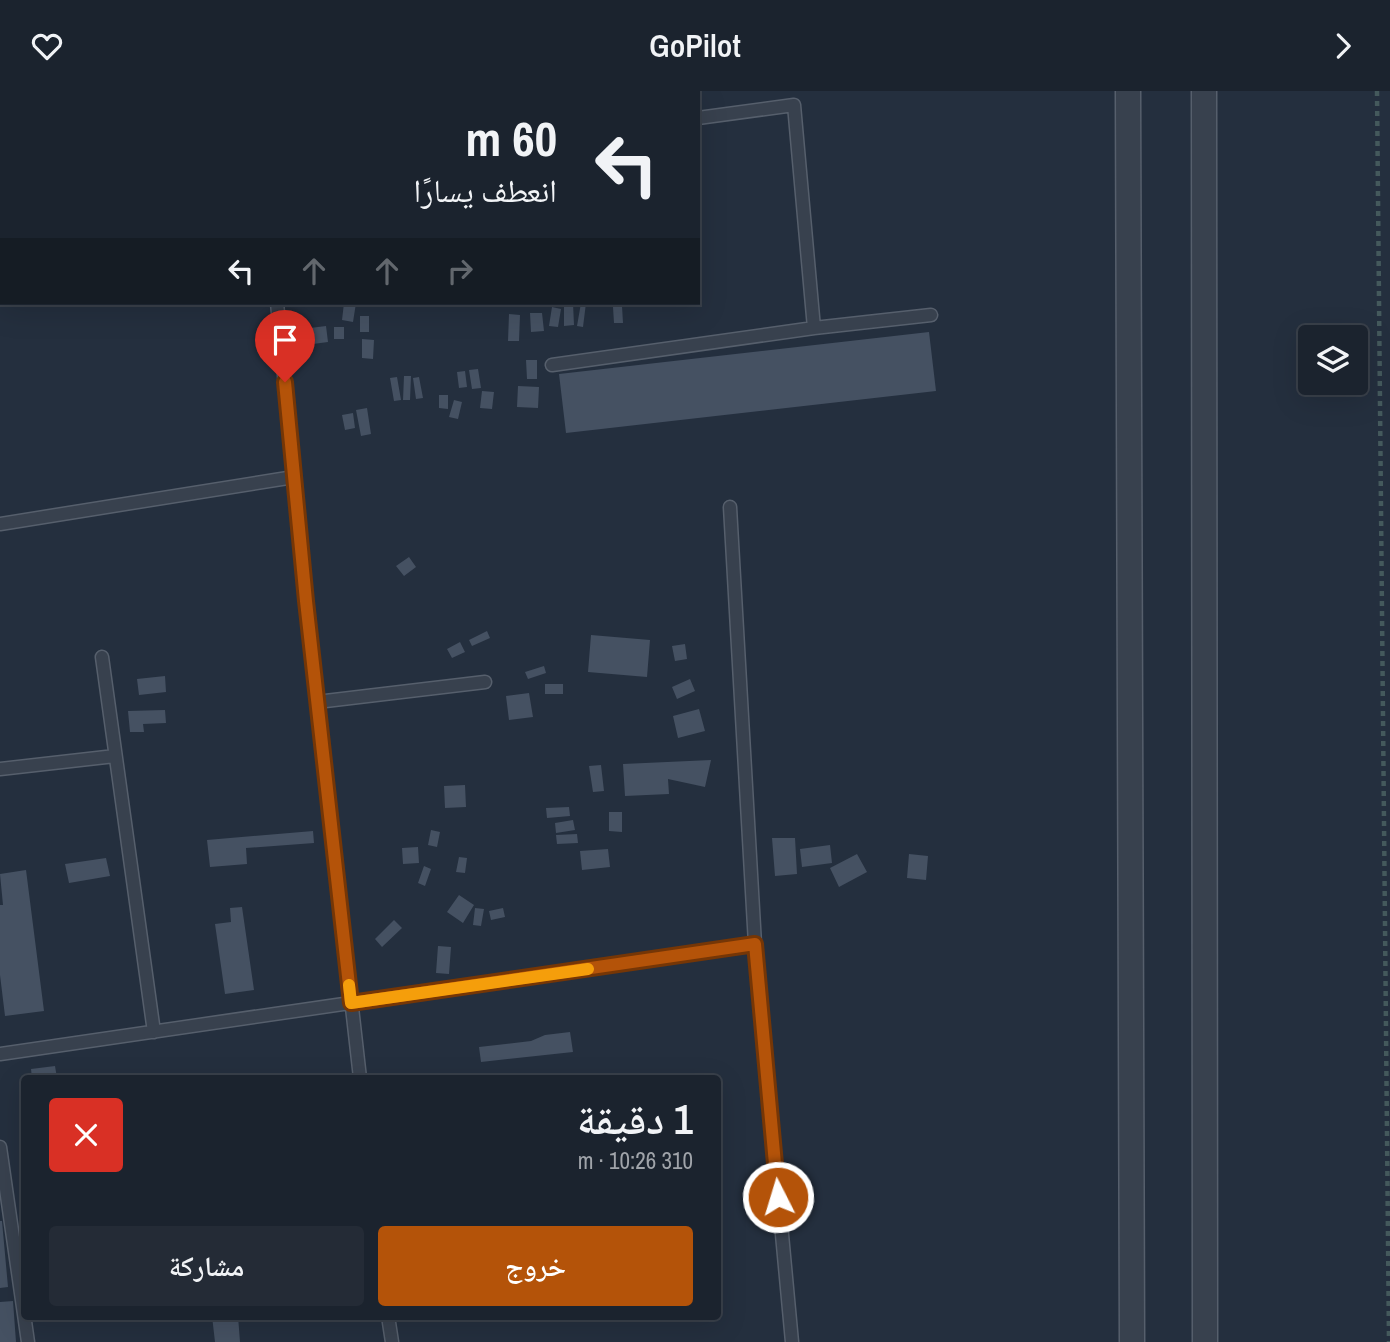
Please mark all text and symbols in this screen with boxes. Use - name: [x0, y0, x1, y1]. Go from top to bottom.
- text: GoPilot: [649, 24, 741, 67]
- icon: heart: [28, 27, 66, 65]
- icon: forward: [1324, 27, 1362, 65]
- text: 60 m: [465, 105, 557, 171]
- icon: left: [581, 119, 672, 210]
- text: انعطف يسارًا: [414, 169, 557, 212]
- icon: left: [222, 252, 260, 290]
- icon: ahead: [295, 252, 333, 290]
- icon: ahead: [368, 252, 406, 290]
- icon: right: [441, 252, 479, 290]
- pin: [255, 310, 315, 382]
- icon: arrive: [266, 321, 304, 359]
- map controls: [1298, 325, 1368, 395]
- button: layers: [1298, 325, 1368, 395]
- text: 1 دقيقة: [577, 1091, 693, 1147]
- button: close: [49, 1098, 123, 1172]
- text: 310 m · 10:26: [578, 1145, 693, 1176]
- position arrow: [741, 1160, 815, 1234]
- button: مشاركة: [49, 1226, 364, 1306]
- button: خروج: [378, 1226, 693, 1306]

